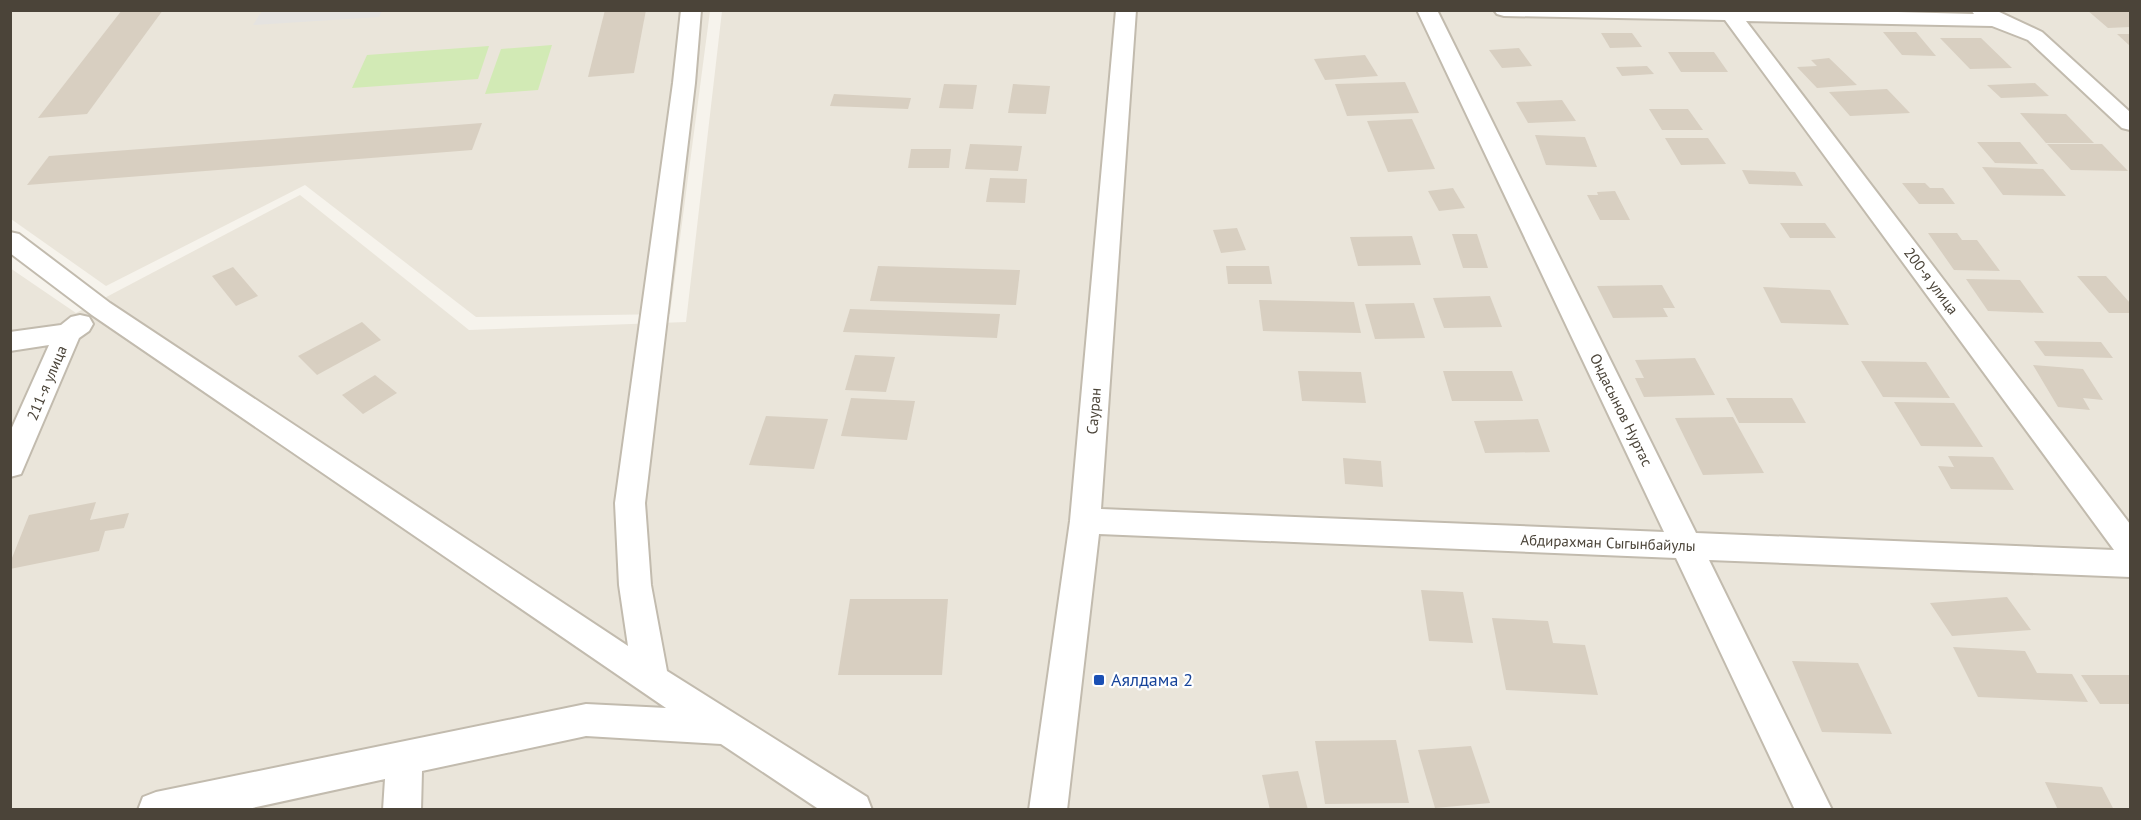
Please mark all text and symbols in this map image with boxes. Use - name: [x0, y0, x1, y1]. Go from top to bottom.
- street label: 200-я улица: [1900, 243, 1963, 318]
- street label: 211-я улица: [22, 343, 71, 423]
- street label: Ондасынов Нуртас: [1586, 350, 1657, 470]
- street label: Сауран: [1082, 387, 1105, 435]
- street label: Абдирахман Сыгынбайулы: [1520, 530, 1696, 555]
- place label: Аялдама 2: [1111, 668, 1193, 691]
- marker: Аялдама 2: [1092, 673, 1106, 687]

